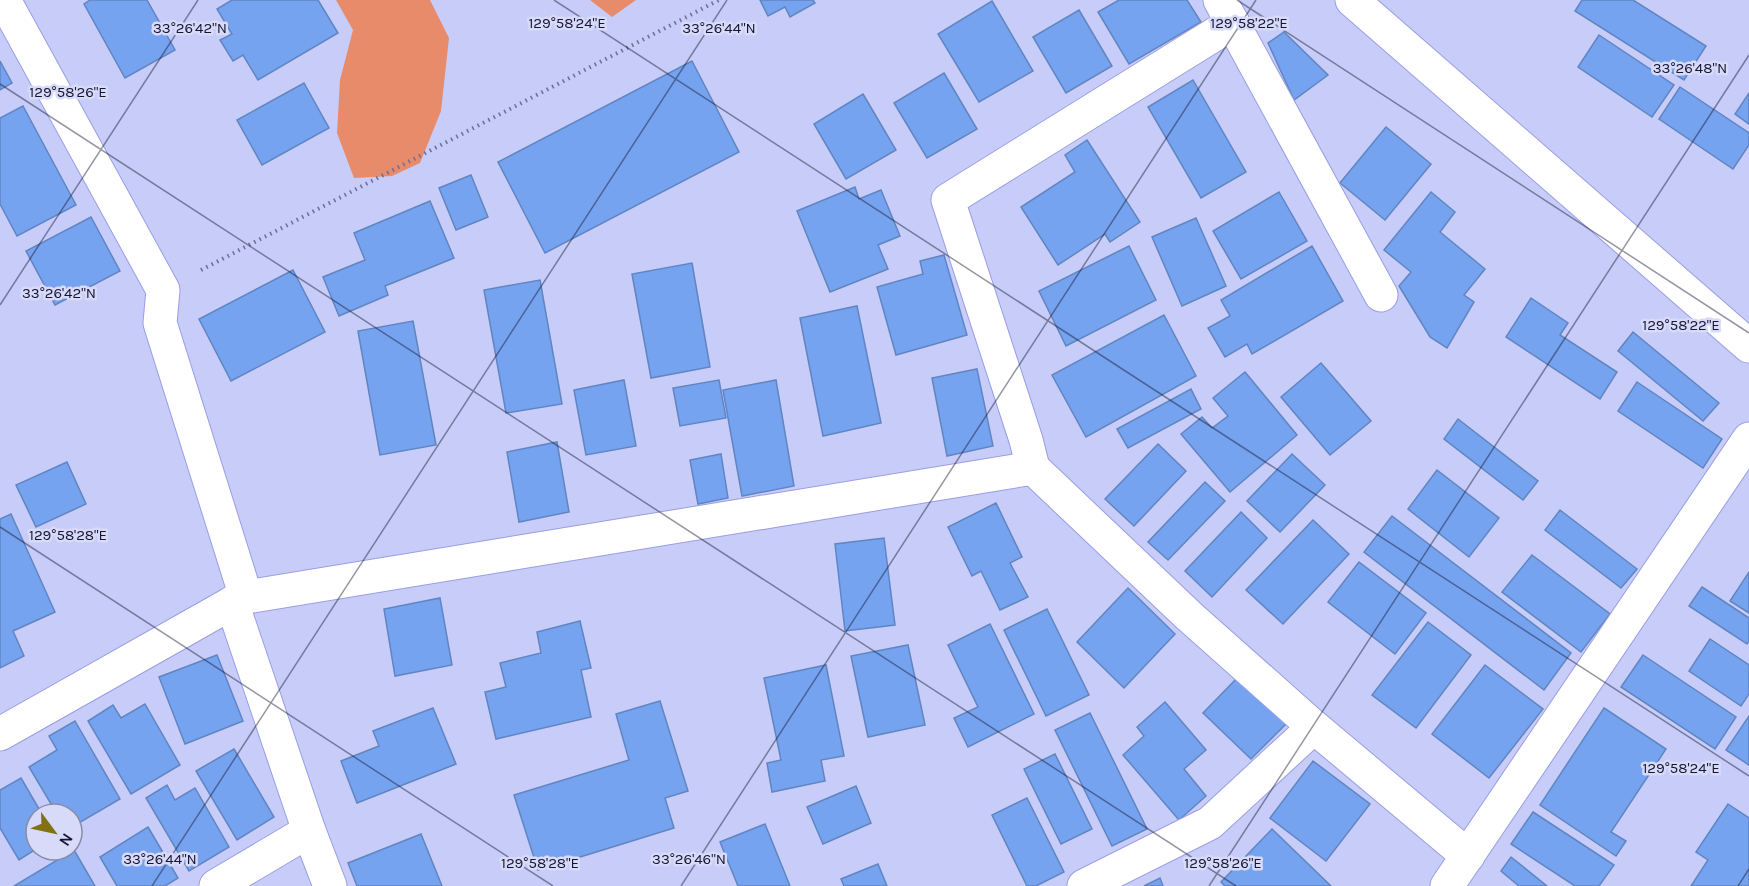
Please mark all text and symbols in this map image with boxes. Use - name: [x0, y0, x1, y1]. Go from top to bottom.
- text: 129°58'24"E: [528, 14, 606, 32]
- text: 129°58'22"E: [1210, 14, 1288, 32]
- text: 33°26'42"N: [153, 19, 227, 37]
- text: 33°26'44"N: [682, 19, 756, 37]
- text: 33°26'48"N: [1653, 59, 1727, 77]
- text: 129°58'26"E: [29, 83, 107, 101]
- text: 33°26'42"N: [22, 284, 96, 302]
- text: 129°58'22"E: [1642, 316, 1720, 334]
- text: 129°58'28"E: [29, 526, 107, 544]
- text: 129°58'24"E: [1642, 759, 1720, 777]
- north arrow: [24, 802, 84, 862]
- text: N: [55, 830, 77, 850]
- text: 33°26'44"N: [123, 850, 197, 868]
- text: 33°26'46"N: [652, 850, 726, 868]
- text: 129°58'28"E: [501, 854, 579, 872]
- text: 129°58'26"E: [1184, 854, 1262, 872]

